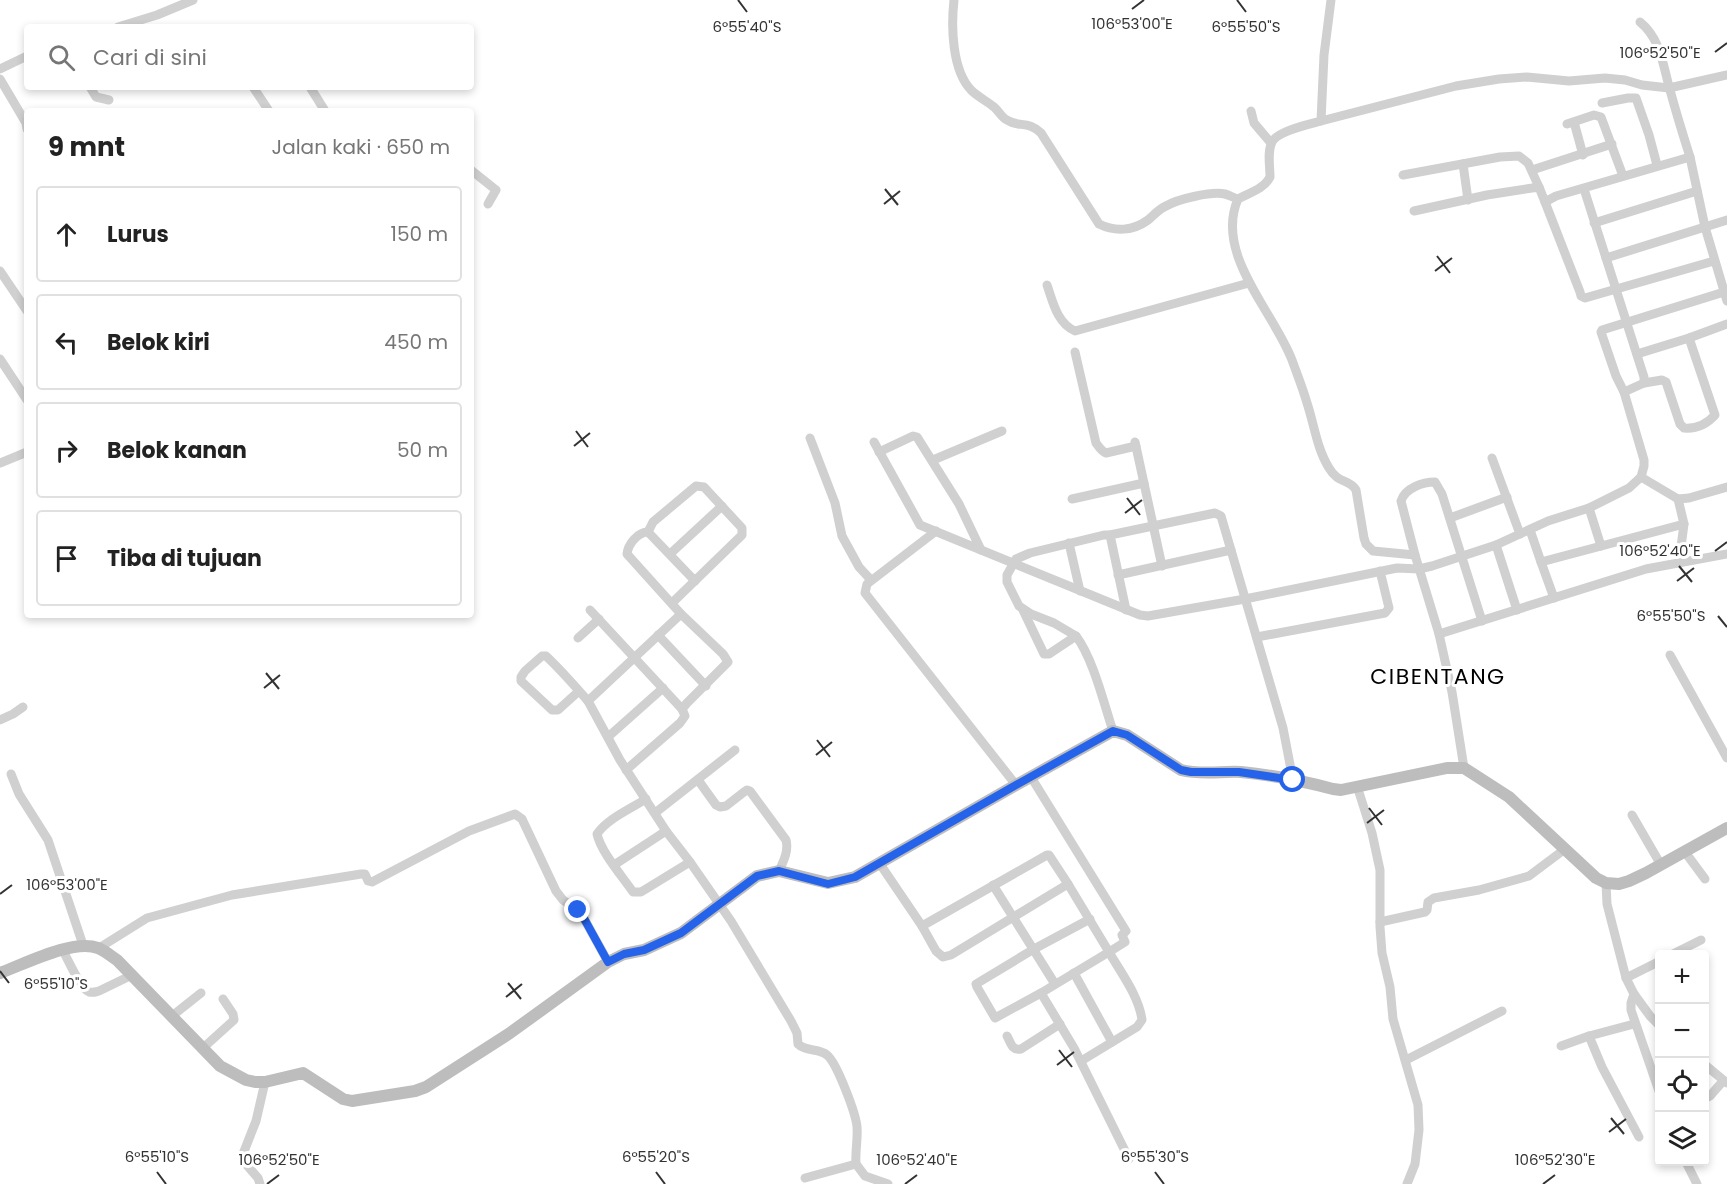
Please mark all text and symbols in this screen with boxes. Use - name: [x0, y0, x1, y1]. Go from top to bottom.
- text: 106°53'00"E: [1091, 13, 1173, 34]
- text: 6°55'40"S: [713, 16, 781, 37]
- text: 6°55'50"S: [1212, 16, 1280, 37]
- search box: [24, 24, 474, 90]
- icon: search: [45, 41, 78, 74]
- text: Cari di sini: [93, 42, 207, 73]
- text: 106°52'50"E: [1619, 42, 1701, 63]
- text: 9 mnt: [48, 129, 125, 165]
- text: Jalan kaki · 650 m: [272, 133, 450, 161]
- icon: ahead: [50, 218, 83, 251]
- text: Lurus: [107, 219, 169, 250]
- text: 150 m: [391, 220, 448, 248]
- icon: left: [50, 326, 83, 359]
- text: Belok kiri: [107, 327, 210, 358]
- text: 450 m: [384, 328, 448, 356]
- icon: right: [50, 434, 83, 467]
- text: Belok kanan: [107, 435, 247, 466]
- text: 50 m: [397, 436, 448, 464]
- text: 106°52'40"E: [1619, 540, 1701, 561]
- icon: arrive: [50, 542, 83, 575]
- text: Tiba di tujuan: [107, 543, 262, 574]
- text: 6°55'50"S: [1637, 605, 1705, 626]
- district label: CIBENTANG: [1370, 661, 1506, 692]
- route start: [1279, 766, 1305, 792]
- text: 106°53'00"E: [26, 874, 108, 895]
- route end: [564, 896, 590, 922]
- map controls: [1655, 950, 1709, 1166]
- button: +: [1655, 950, 1709, 1004]
- text: 6°55'10"S: [24, 973, 88, 994]
- button: −: [1655, 1004, 1709, 1058]
- button: locate: [1655, 1058, 1709, 1112]
- button: layers: [1655, 1112, 1709, 1166]
- text: 6°55'10"S: [125, 1146, 189, 1167]
- text: 6°55'20"S: [622, 1146, 690, 1167]
- text: 6°55'30"S: [1121, 1146, 1189, 1167]
- text: 106°52'50"E: [238, 1149, 320, 1170]
- text: 106°52'40"E: [876, 1149, 958, 1170]
- text: 106°52'30"E: [1515, 1149, 1595, 1170]

